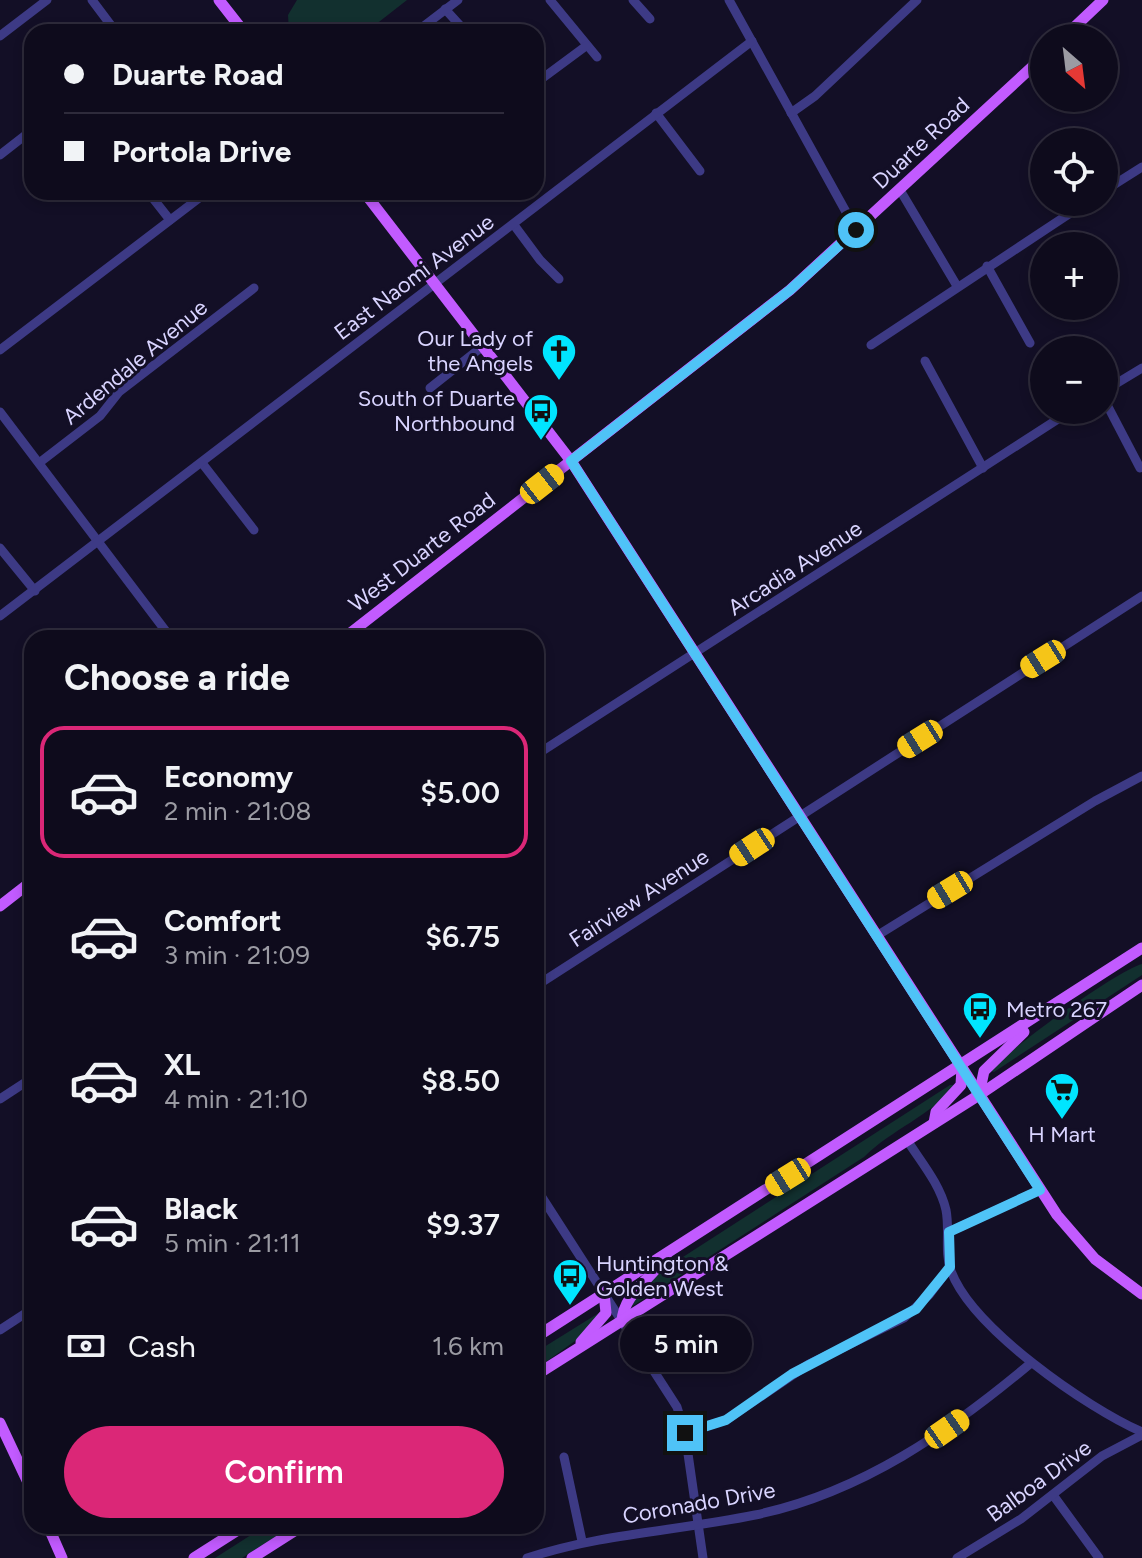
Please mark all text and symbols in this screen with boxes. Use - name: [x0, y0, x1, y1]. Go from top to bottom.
- north arrow: [1030, 24, 1118, 112]
- map controls: [1030, 24, 1118, 424]
- text: Duarte Road: [112, 56, 284, 93]
- street label: Duarte Road: [867, 91, 975, 195]
- button: locate: [1030, 128, 1118, 216]
- text: Portola Drive: [112, 133, 291, 170]
- street label: East Naomi Avenue: [329, 208, 499, 346]
- route start: [838, 212, 874, 248]
- button: +: [1030, 232, 1118, 320]
- street label: Ardendale Avenue: [57, 294, 213, 430]
- place label: Our Lady of the Angels: [417, 325, 534, 377]
- church icon: Our Lady of the Angels: [540, 332, 578, 382]
- button: −: [1030, 336, 1118, 424]
- place label: South of Duarte Northbound: [358, 385, 515, 437]
- bus stop icon: South of Duarte Northbound: [522, 392, 560, 442]
- car: [516, 460, 568, 508]
- street label: West Duarte Road: [343, 486, 501, 618]
- street label: Arcadia Avenue: [723, 515, 867, 621]
- car: [1016, 636, 1070, 682]
- text: Choose a ride: [64, 656, 290, 699]
- car: [893, 716, 947, 762]
- icon: car: [68, 756, 140, 828]
- text: Economy: [164, 758, 293, 795]
- text: $5.00: [420, 774, 500, 811]
- text: 2 min · 21:08: [164, 795, 312, 827]
- car: [725, 824, 779, 870]
- street label: Fairview Avenue: [564, 843, 714, 953]
- car: [923, 867, 977, 913]
- icon: car: [68, 900, 140, 972]
- text: Comfort: [164, 902, 282, 939]
- text: $6.75: [425, 918, 500, 955]
- text: 3 min · 21:09: [164, 939, 310, 971]
- bus stop icon: Metro 267: [961, 990, 999, 1040]
- place label: Metro 267: [1006, 996, 1107, 1023]
- icon: car: [68, 1044, 140, 1116]
- text: XL: [164, 1046, 200, 1083]
- text: $8.50: [421, 1062, 500, 1099]
- supermarket icon: H Mart: [1043, 1071, 1081, 1121]
- text: 4 min · 21:10: [164, 1083, 308, 1115]
- place label: H Mart: [1028, 1121, 1096, 1148]
- car: [761, 1154, 815, 1200]
- icon: car: [68, 1188, 140, 1260]
- text: Black: [164, 1190, 238, 1227]
- text: $9.37: [426, 1206, 500, 1243]
- text: 5 min · 21:11: [164, 1227, 301, 1259]
- place label: Huntington & Golden West: [596, 1250, 729, 1302]
- bus stop icon: Huntington & Golden West: [551, 1257, 589, 1307]
- callout: 5 min: [619, 1317, 751, 1373]
- icon: cash: [64, 1324, 108, 1368]
- text: Cash: [128, 1328, 196, 1365]
- text: 5 min: [654, 1328, 718, 1360]
- text: 1.6 km: [432, 1330, 504, 1362]
- car: [920, 1405, 974, 1453]
- route end: [667, 1415, 703, 1451]
- button: Confirm: [64, 1426, 504, 1518]
- street label: Balboa Drive: [981, 1434, 1097, 1528]
- street label: Coronado Drive: [621, 1476, 777, 1530]

